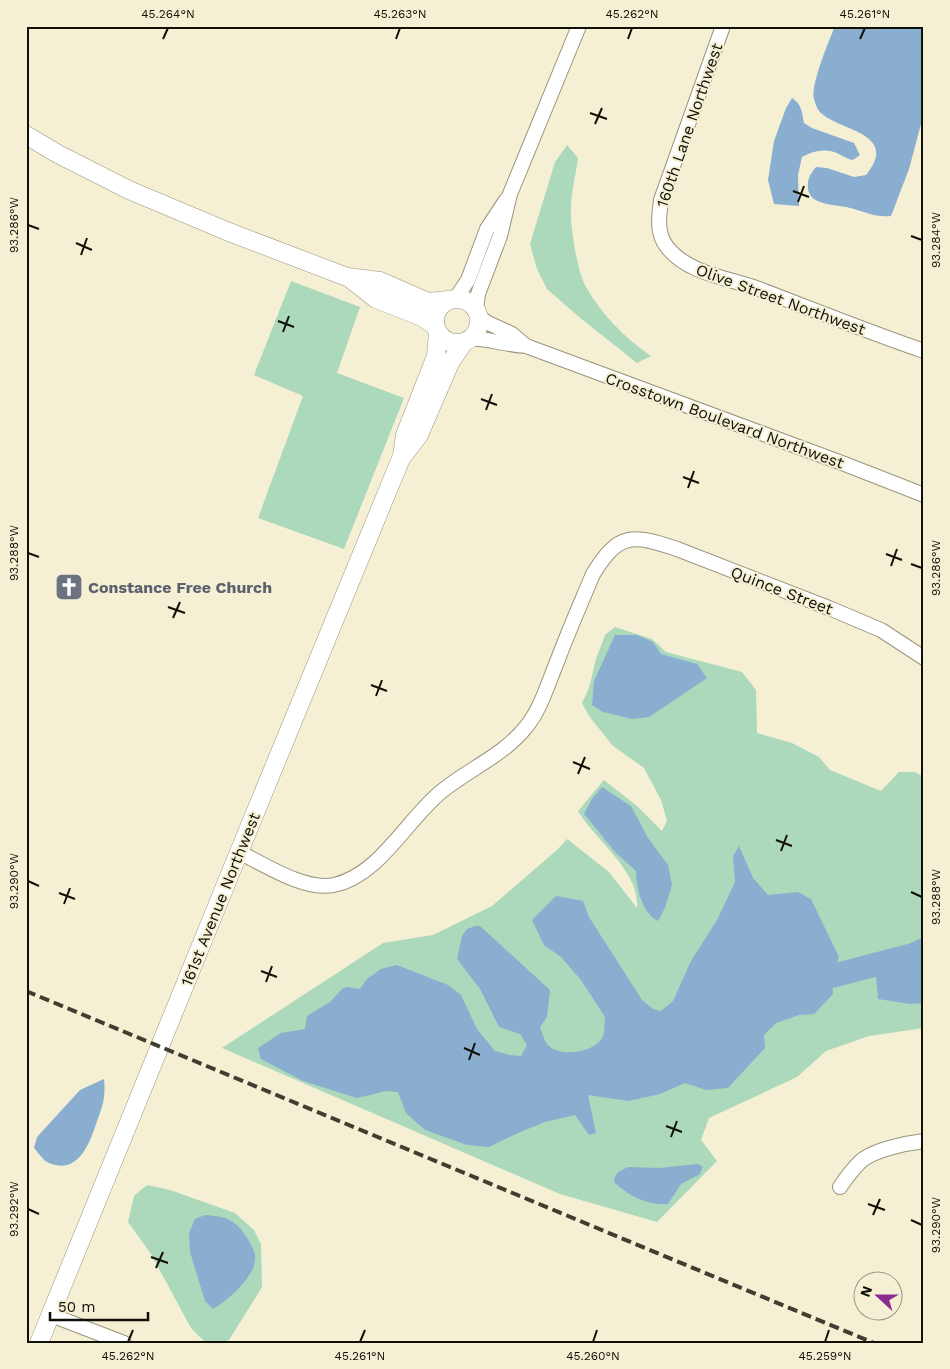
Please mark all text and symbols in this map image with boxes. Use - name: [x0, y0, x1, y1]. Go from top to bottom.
- text: 45.264°N: [141, 7, 195, 21]
- text: 45.263°N: [373, 7, 427, 21]
- text: 45.262°N: [605, 7, 659, 21]
- text: 45.261°N: [840, 7, 890, 21]
- street label: 160th Lane Northwest: [652, 40, 727, 210]
- text: 93.286°W: [7, 196, 21, 253]
- text: 93.284°W: [929, 211, 943, 268]
- street label: Olive Street Northwest: [693, 260, 868, 339]
- street label: Crosstown Boulevard Northwest: [603, 368, 847, 473]
- text: 93.288°W: [7, 524, 21, 581]
- text: 93.286°W: [929, 539, 943, 596]
- street label: Quince Street: [728, 562, 836, 619]
- church icon: Constance Free Church: [54, 572, 84, 602]
- place label: Constance Free Church: [88, 578, 272, 597]
- street label: 161st Avenue Northwest: [177, 809, 264, 989]
- text: 93.290°W: [7, 852, 21, 909]
- text: 93.288°W: [929, 868, 943, 925]
- text: 93.292°W: [7, 1181, 21, 1237]
- text: 93.290°W: [929, 1196, 943, 1253]
- north arrow: [852, 1272, 902, 1322]
- text: N: [857, 1284, 875, 1299]
- scale bar: [50, 1289, 148, 1321]
- text: 50 m: [58, 1298, 95, 1316]
- text: 45.262°N: [101, 1349, 155, 1363]
- text: 45.261°N: [335, 1349, 385, 1363]
- text: 45.260°N: [566, 1349, 620, 1363]
- text: 45.259°N: [798, 1349, 852, 1363]

